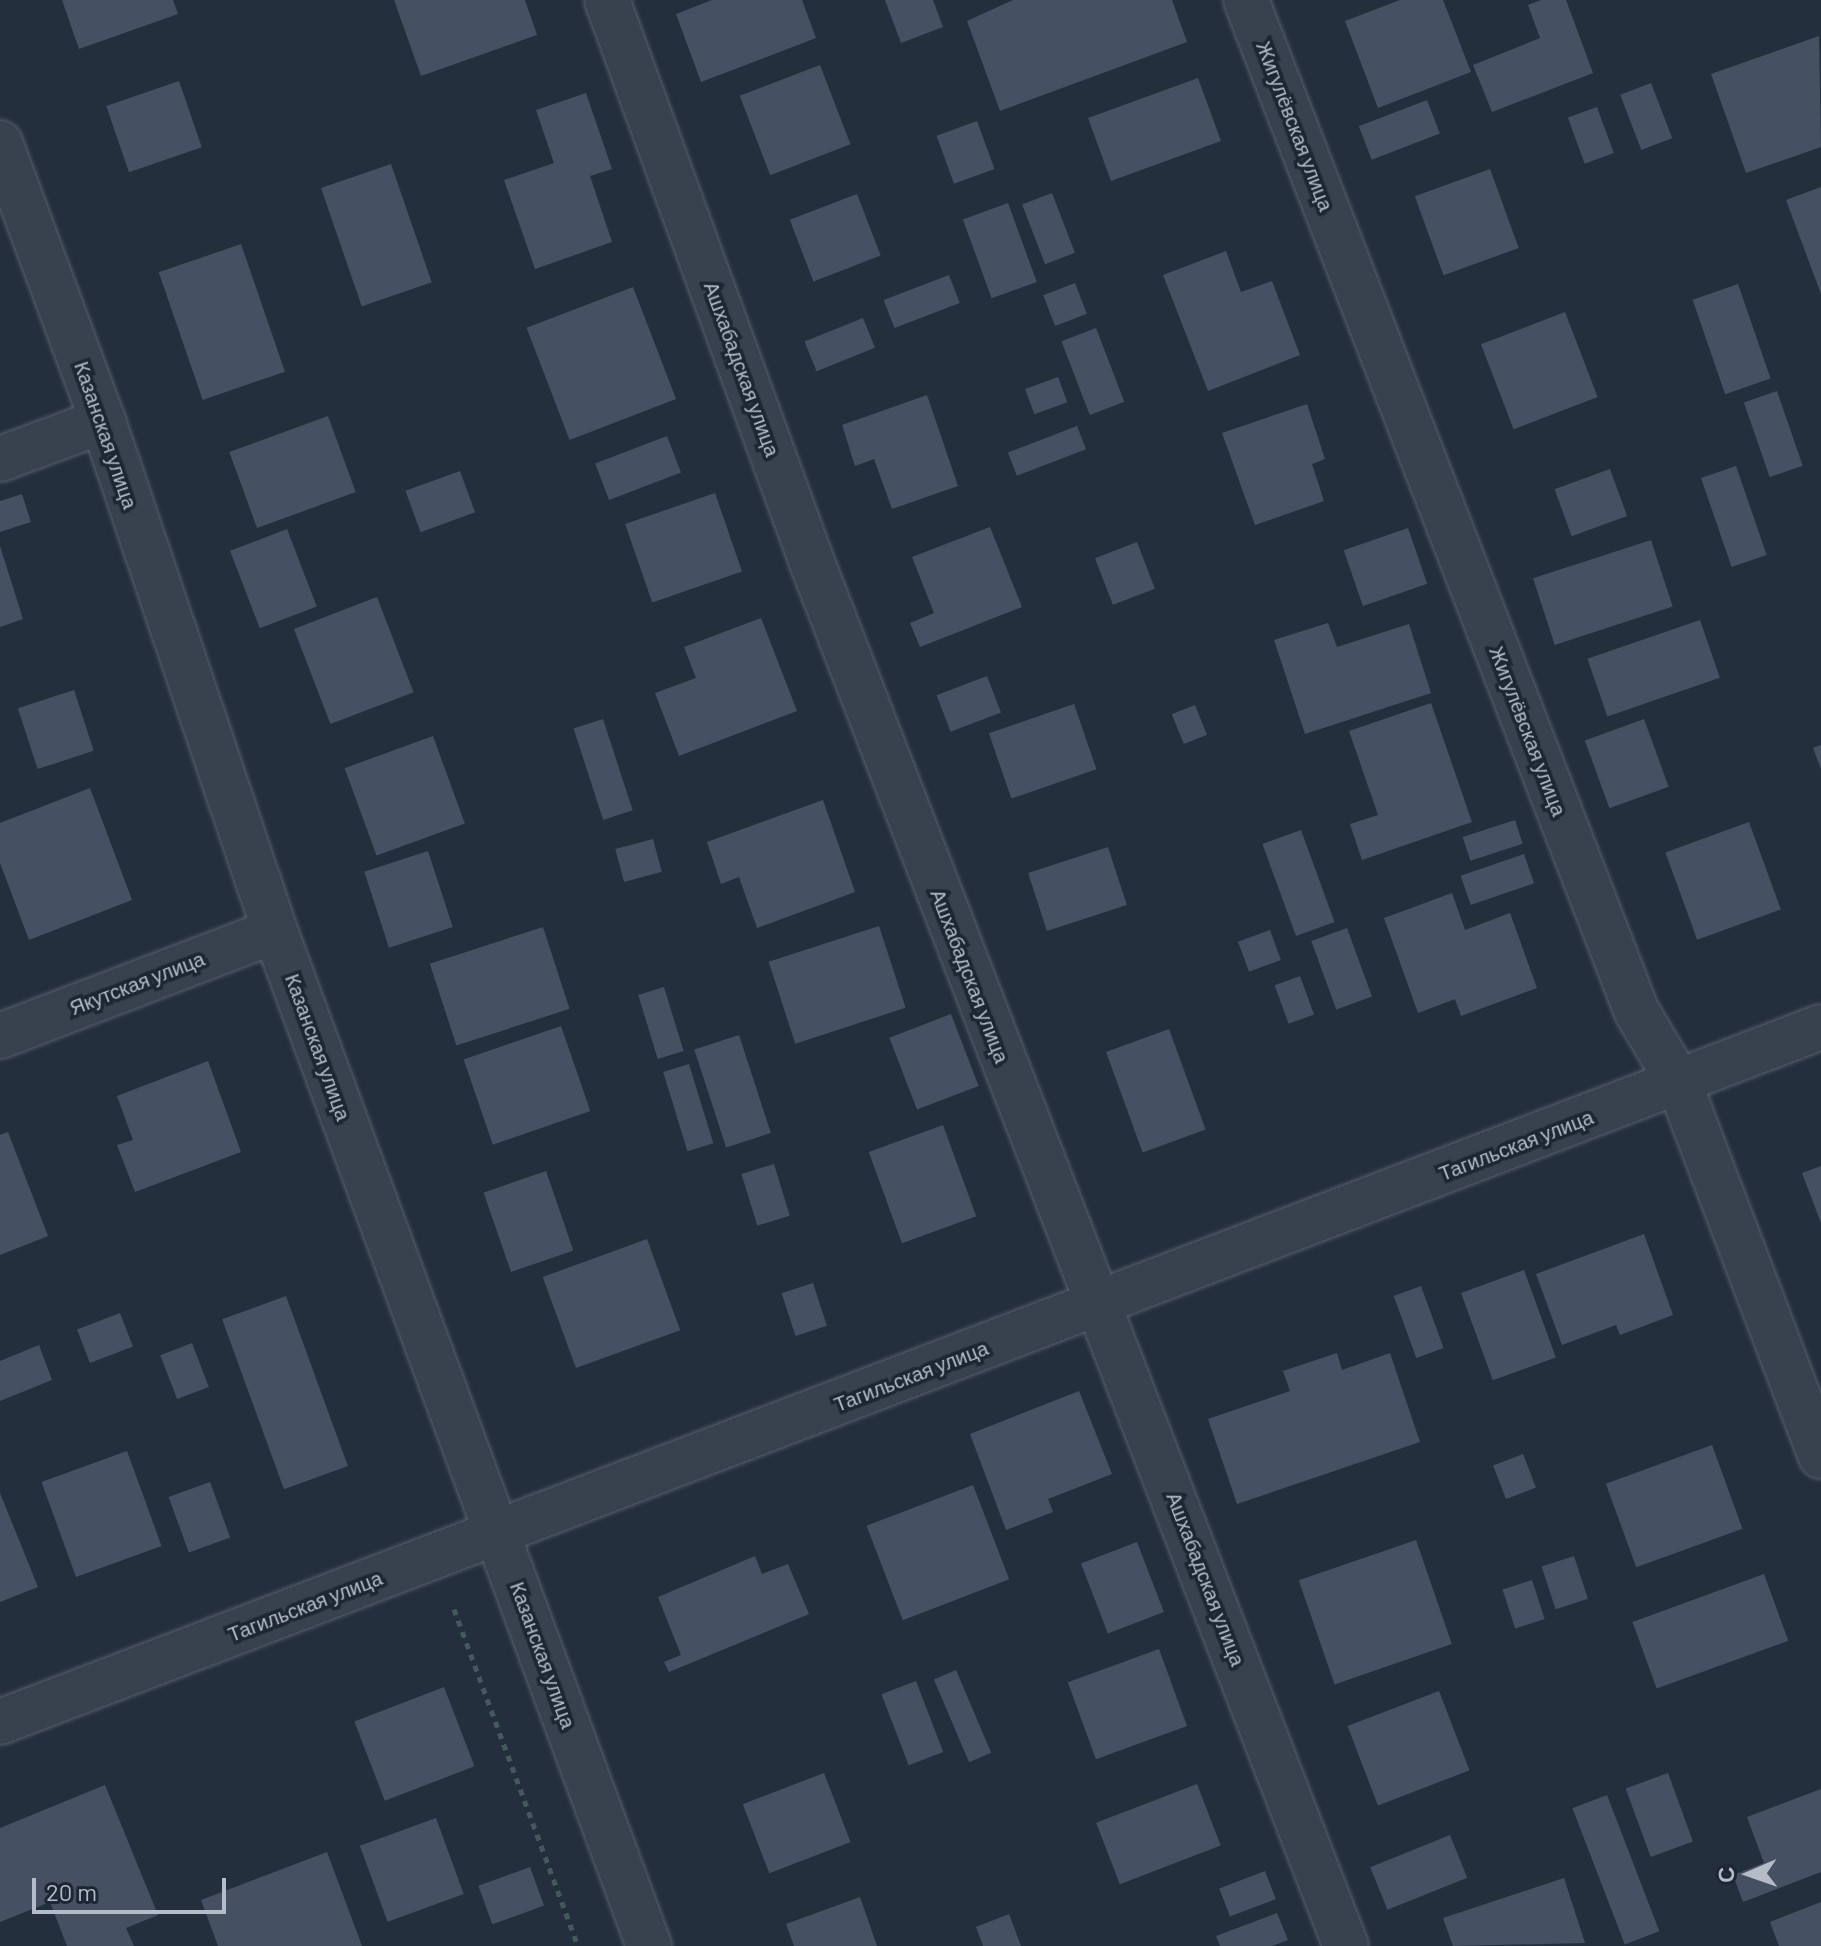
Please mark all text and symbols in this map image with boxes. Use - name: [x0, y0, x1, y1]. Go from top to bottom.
- street label: Жигулёвская улица: [1252, 38, 1338, 214]
- street label: Ашхабадская улица: [699, 278, 785, 460]
- street label: Казанская улица: [70, 358, 142, 512]
- street label: Жигулёвская улица: [1485, 643, 1571, 819]
- street label: Ашхабадская улица: [926, 886, 1014, 1066]
- street label: Якутская улица: [66, 946, 208, 1020]
- street label: Казанская улица: [280, 971, 356, 1123]
- street label: Тагильская улица: [1436, 1105, 1596, 1185]
- street label: Тагильская улица: [831, 1336, 991, 1416]
- street label: Ашхабадская улица: [1162, 1489, 1250, 1669]
- street label: Тагильская улица: [225, 1566, 385, 1646]
- street label: Казанская улица: [505, 1579, 581, 1731]
- north arrow: [1709, 1834, 1789, 1914]
- scale bar: [36, 1862, 230, 1912]
- text: С: [1712, 1866, 1738, 1883]
- text: 20 m: [46, 1877, 97, 1906]

